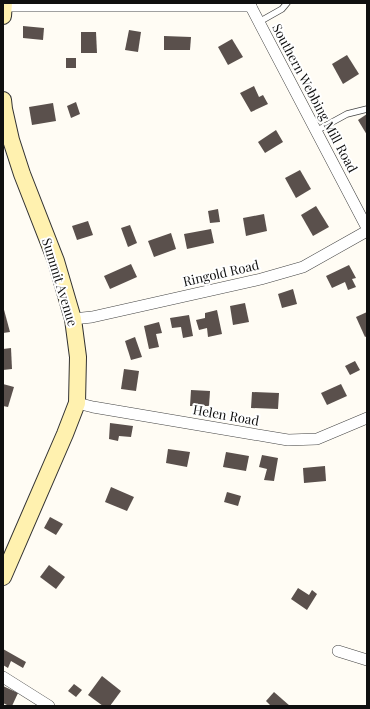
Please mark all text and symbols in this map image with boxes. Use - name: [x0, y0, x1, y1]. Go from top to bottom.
- street label: Southern Webbing Mill Road: [269, 21, 362, 175]
- street label: Summit Avenue: [39, 236, 82, 329]
- street label: Ringold Road: [181, 255, 261, 290]
- street label: Helen Road: [192, 400, 261, 429]

